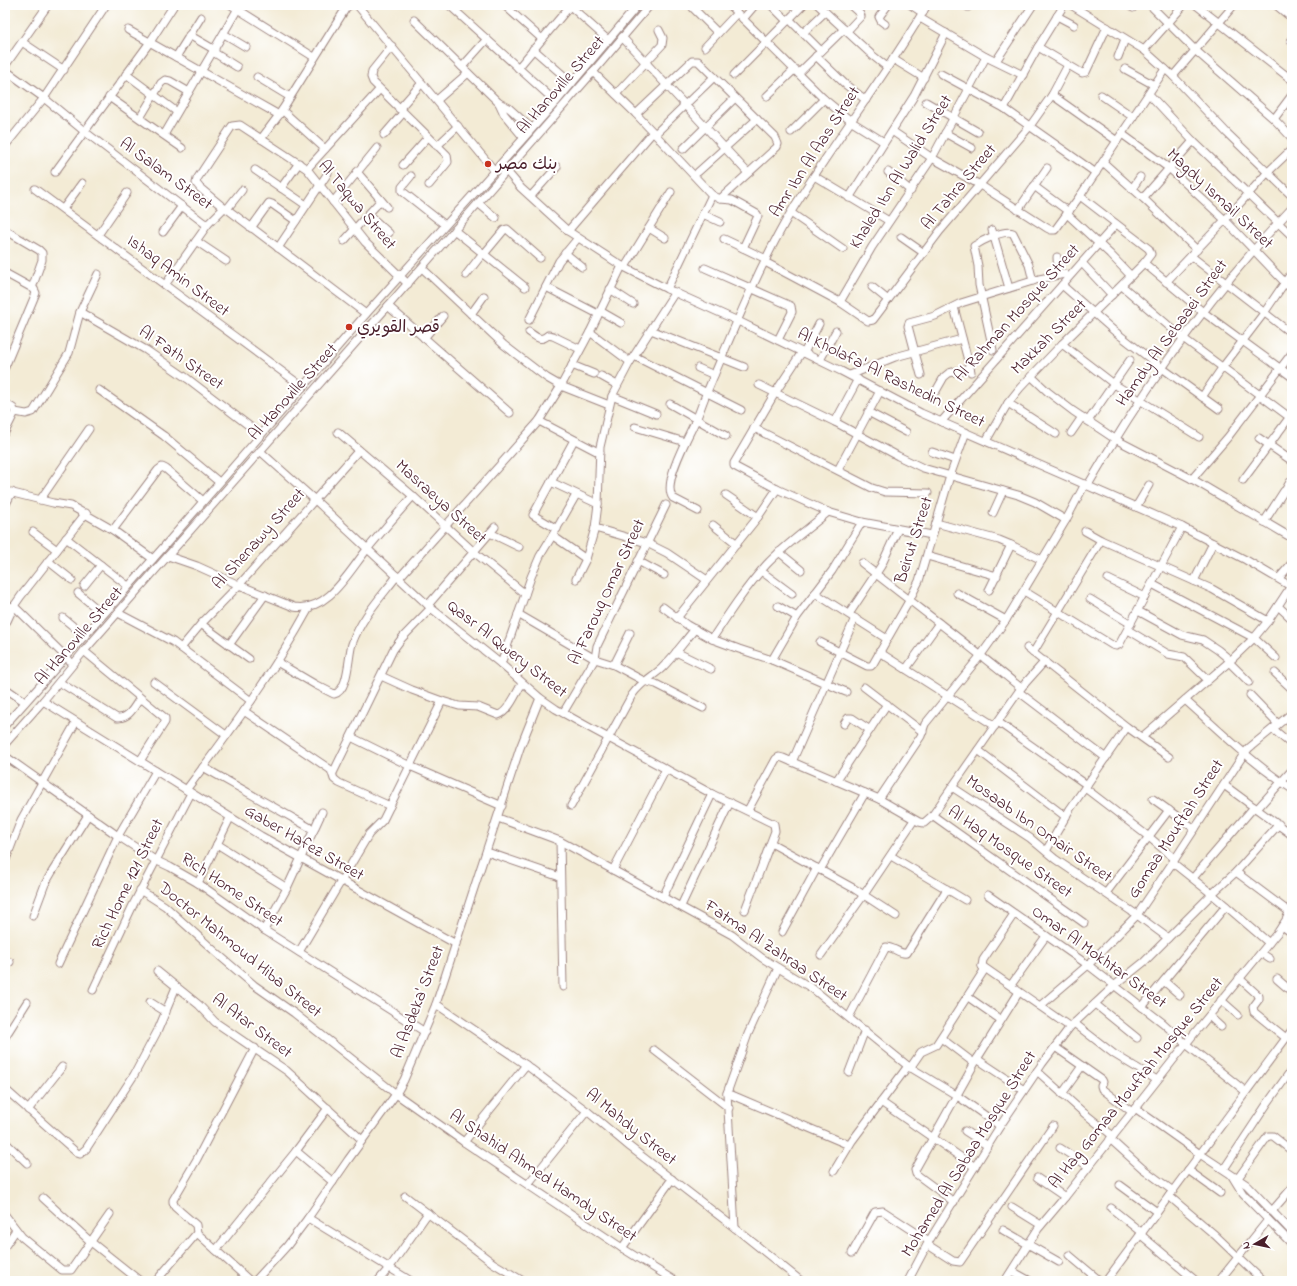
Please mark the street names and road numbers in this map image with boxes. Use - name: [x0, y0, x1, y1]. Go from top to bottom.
- street label: Al Hanoville Street: [511, 30, 611, 140]
- street label: Amr Ibn Al Aas Street: [763, 81, 867, 222]
- street label: Khaled Ibn Al Walid Street: [843, 90, 959, 254]
- street label: Al Salam Street: [114, 132, 218, 217]
- street label: Al Tahra Street: [915, 138, 1003, 236]
- street label: Magdy Ismail Street: [1159, 143, 1279, 257]
- street label: Al Taqwa Street: [312, 154, 402, 256]
- street label: Ishaq Amin Street: [121, 229, 235, 323]
- street label: Al Rahman Mosque Street: [948, 238, 1086, 388]
- street label: Hamdy Al Sebaaei Street: [1110, 254, 1235, 412]
- street label: Makkah Street: [1005, 293, 1093, 381]
- street label: Al Fath Street: [133, 319, 229, 397]
- street label: Al Kholafa' Al Rashedin Street: [793, 322, 989, 434]
- street label: Al Hanoville Street: [242, 337, 344, 446]
- street label: Masraeya Street: [389, 454, 493, 551]
- street label: Al Shenawy Street: [206, 482, 313, 596]
- street label: Beirut Street: [888, 493, 940, 588]
- street label: Al Farouq Omar Street: [562, 515, 652, 669]
- street label: Al Hanoville Street: [29, 581, 129, 691]
- street label: Qasr Al Qwery Street: [441, 594, 573, 705]
- street label: Gomaa Mouftah Street: [1122, 754, 1231, 903]
- street label: Mosaab Ibn Omair Street: [961, 769, 1118, 889]
- street label: Gaber Hafez Street: [239, 798, 369, 888]
- street label: Al Haq Mosque Street: [943, 800, 1078, 905]
- street label: Rich Home 121 Street: [86, 814, 171, 954]
- street label: Rich Home Street: [176, 846, 289, 934]
- street label: Doctor Mahmoud Hiba Street: [152, 875, 327, 1024]
- street label: Fatma Al Zahraa Street: [699, 893, 853, 1008]
- street label: Omar Al Mokhtar Street: [1026, 899, 1172, 1015]
- street label: Al Asdeka' Street: [385, 942, 451, 1062]
- street label: Al Hag Gomaa Mouftah Mosque Street: [1042, 971, 1231, 1196]
- street label: Al Atar Street: [206, 987, 298, 1065]
- street label: Mohamed Al Sabaa Mosque Street: [895, 1046, 1043, 1262]
- street label: Al Mahdy Street: [579, 1082, 682, 1173]
- street label: Al Shahid Ahmed Hamdy Street: [443, 1104, 642, 1249]

